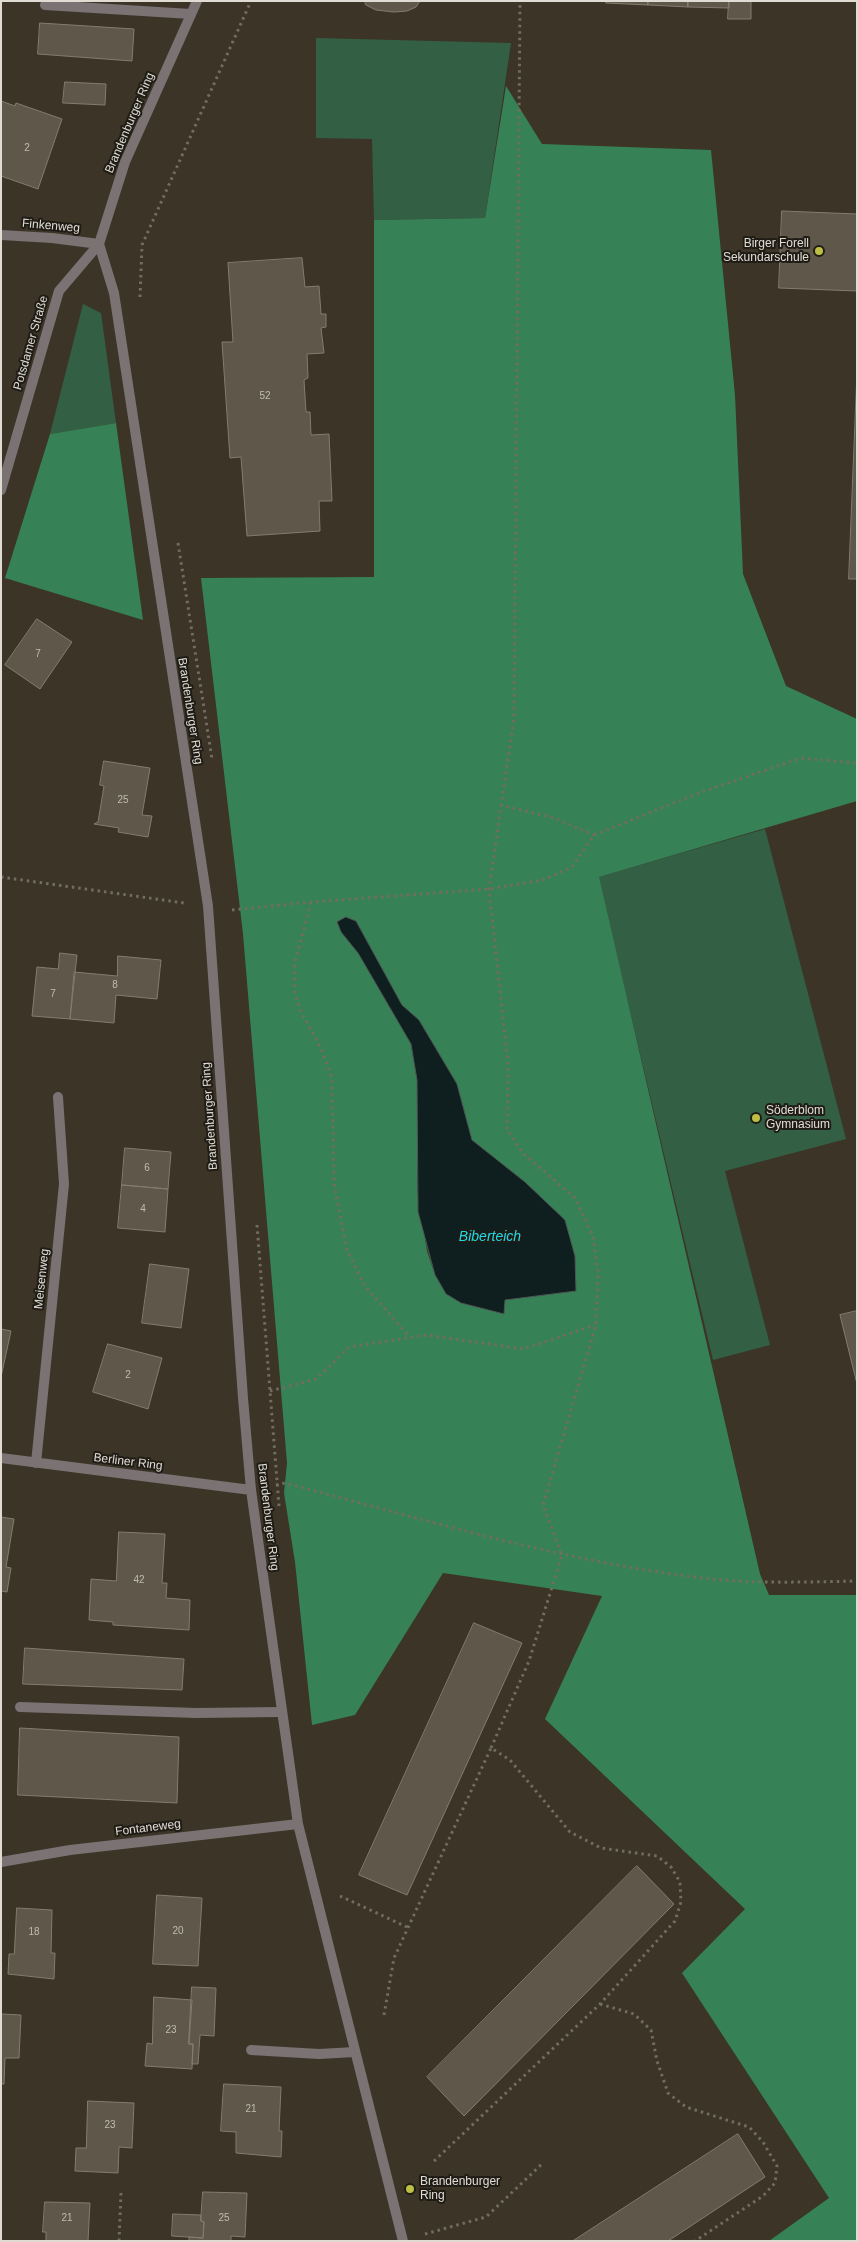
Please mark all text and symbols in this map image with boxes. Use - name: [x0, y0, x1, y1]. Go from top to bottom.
- street label: Brandenburger Ring: [102, 70, 158, 176]
- house number: 2: [24, 142, 30, 154]
- street label: Finkenweg: [21, 216, 81, 236]
- place label: Birger Forell Sekundarschule: [723, 237, 809, 265]
- marker: Birger Forell Sekundarschule: [813, 245, 825, 257]
- street label: Potsdamer Straße: [11, 294, 51, 392]
- house number: 52: [259, 390, 271, 402]
- house number: 7: [35, 648, 41, 660]
- street label: Brandenburger Ring: [174, 657, 206, 765]
- house number: 25: [117, 794, 129, 806]
- house number: 8: [112, 979, 118, 991]
- house number: 7: [50, 988, 56, 1000]
- street label: Brandenburger Ring: [199, 1062, 221, 1170]
- place label: Söderblom Gymnasium: [766, 1104, 830, 1132]
- marker: Söderblom Gymnasium: [750, 1112, 762, 1124]
- house number: 6: [144, 1162, 150, 1174]
- house number: 4: [140, 1203, 146, 1215]
- water label: Biberteich: [459, 1229, 521, 1245]
- street label: Meisenweg: [32, 1248, 52, 1310]
- house number: 2: [125, 1369, 131, 1381]
- street label: Berliner Ring: [93, 1451, 163, 1473]
- street label: Brandenburger Ring: [254, 1462, 282, 1572]
- house number: 42: [133, 1574, 145, 1586]
- street label: Fontaneweg: [114, 1817, 182, 1839]
- house number: 20: [172, 1925, 184, 1937]
- house number: 18: [28, 1926, 40, 1938]
- house number: 23: [165, 2024, 177, 2036]
- house number: 21: [245, 2103, 257, 2115]
- house number: 23: [104, 2119, 116, 2131]
- place label: Brandenburger Ring: [420, 2175, 500, 2203]
- marker: Brandenburger Ring: [404, 2183, 416, 2195]
- house number: 21: [61, 2212, 73, 2224]
- house number: 25: [218, 2212, 230, 2224]

